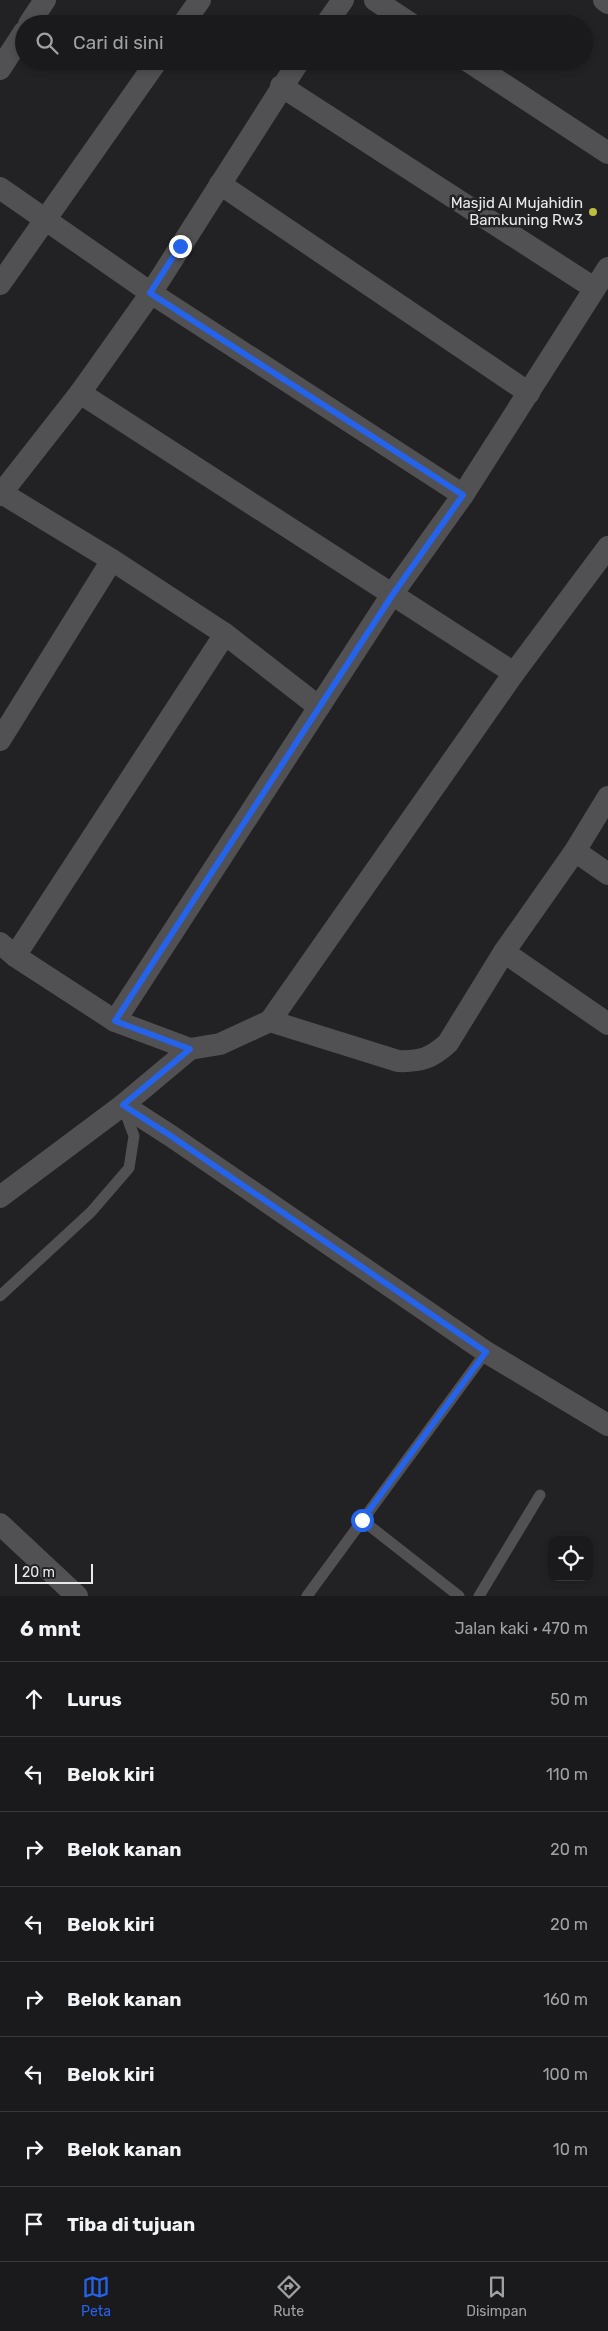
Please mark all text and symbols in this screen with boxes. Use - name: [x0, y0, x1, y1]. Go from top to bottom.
- search box: [15, 15, 593, 70]
- icon: search: [33, 29, 61, 57]
- text: Cari di sini: [73, 31, 164, 54]
- place label: Masjid Al Mujahidin Bamkuning Rw3: [451, 194, 583, 229]
- marker: Masjid Al Mujahidin Bamkuning Rw3: [587, 206, 599, 218]
- route end: [169, 235, 192, 258]
- route start: [351, 1509, 374, 1532]
- map controls: [548, 1536, 593, 1581]
- button: locate: [548, 1536, 593, 1581]
- scale bar: [15, 1561, 92, 1584]
- text: 20 m: [22, 1564, 55, 1581]
- text: 6 mnt: [20, 1616, 81, 1641]
- text: Jalan kaki · 470 m: [454, 1619, 588, 1638]
- icon: ahead: [20, 1685, 48, 1713]
- text: Lurus: [67, 1688, 122, 1711]
- text: 50 m: [550, 1690, 588, 1709]
- icon: left: [20, 1760, 48, 1788]
- text: Belok kiri: [67, 1763, 154, 1786]
- text: 110 m: [546, 1765, 588, 1784]
- icon: right: [20, 1835, 48, 1863]
- text: Belok kanan: [67, 1838, 182, 1861]
- text: 20 m: [550, 1840, 588, 1859]
- icon: left: [20, 1910, 48, 1938]
- text: Belok kiri: [67, 1913, 154, 1936]
- text: 20 m: [550, 1915, 588, 1934]
- icon: right: [20, 1985, 48, 2013]
- text: Belok kanan: [67, 1988, 182, 2011]
- text: 160 m: [543, 1990, 588, 2009]
- icon: left: [20, 2060, 48, 2088]
- text: Belok kiri: [67, 2063, 154, 2086]
- text: 100 m: [543, 2065, 588, 2084]
- icon: right: [20, 2135, 48, 2163]
- text: Belok kanan: [67, 2138, 182, 2161]
- text: 10 m: [553, 2140, 588, 2159]
- icon: arrive: [20, 2210, 48, 2238]
- text: Tiba di tujuan: [67, 2213, 195, 2236]
- tab: Peta: [81, 2273, 111, 2320]
- tab: Rute: [273, 2273, 304, 2320]
- tab: Disimpan: [466, 2273, 527, 2320]

